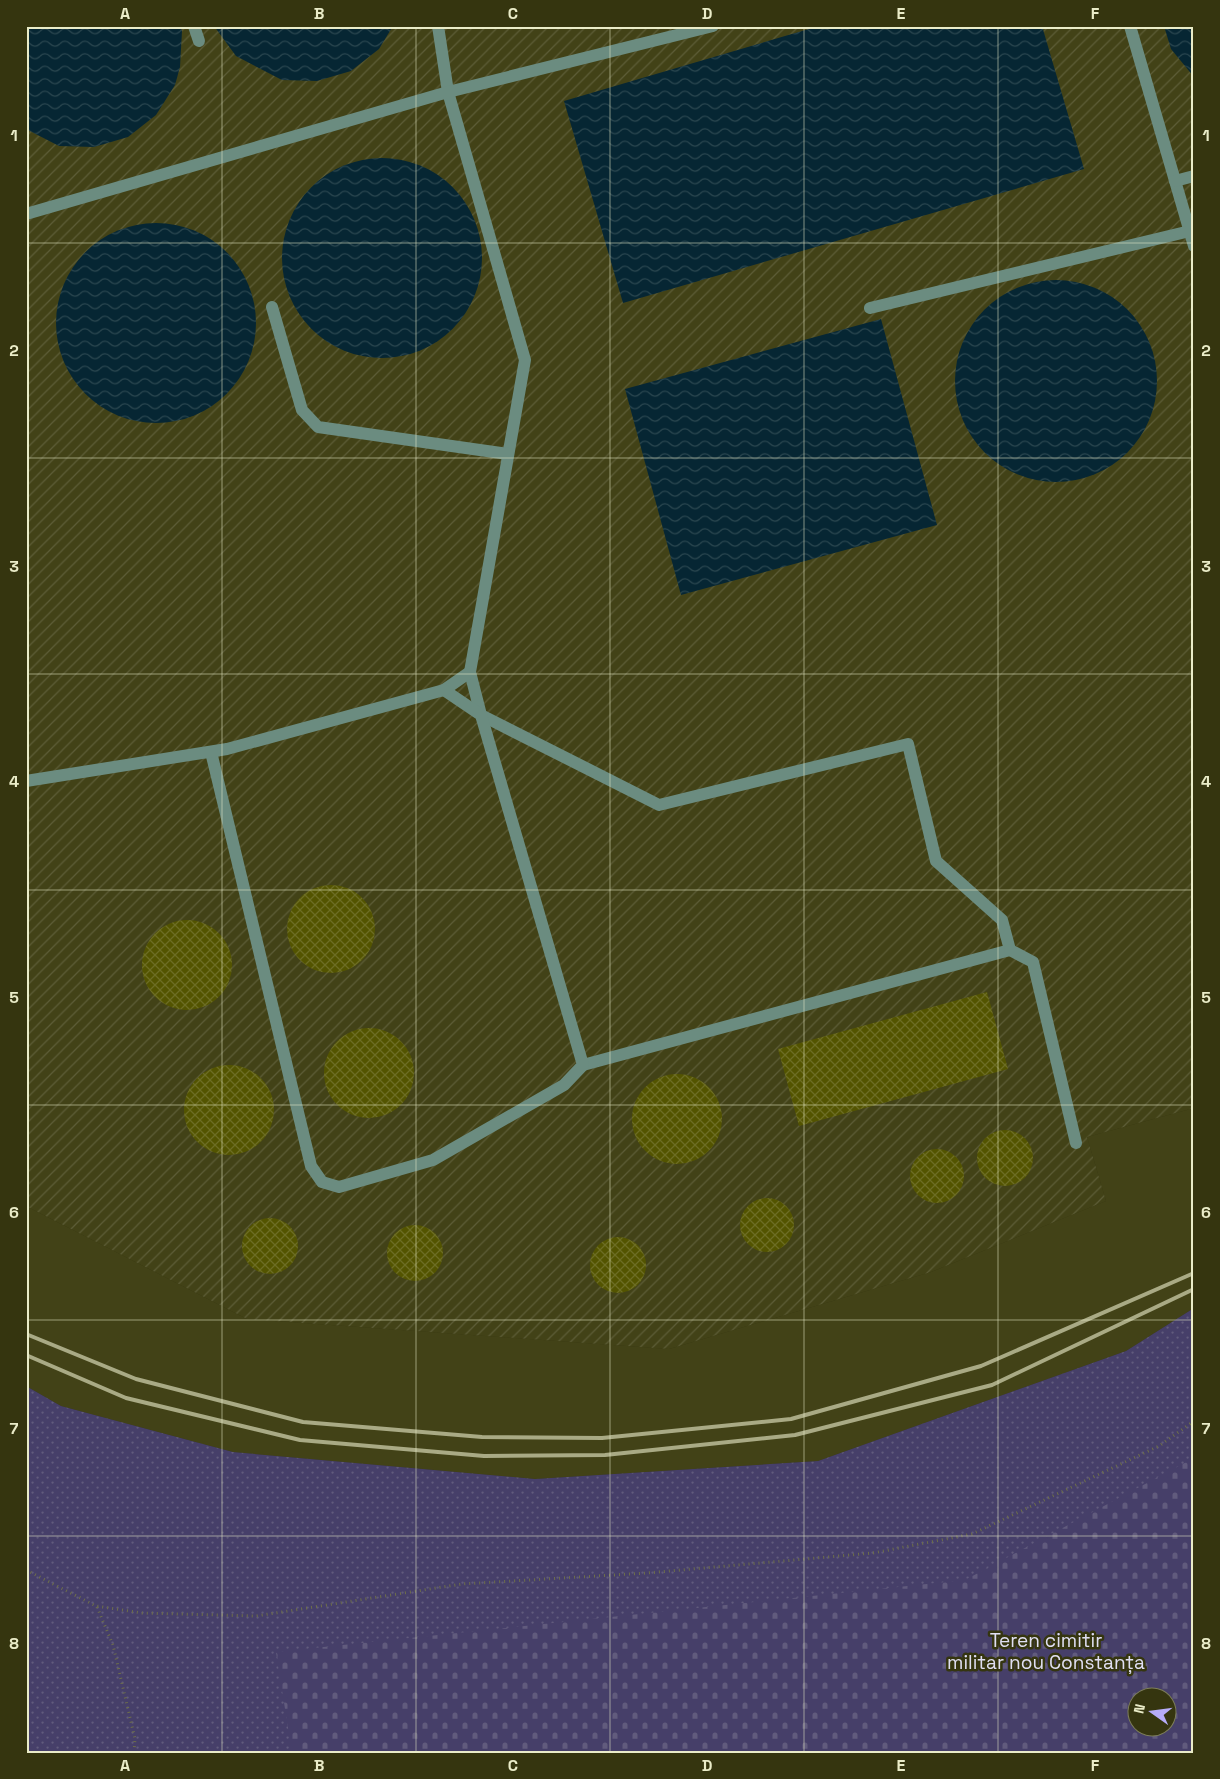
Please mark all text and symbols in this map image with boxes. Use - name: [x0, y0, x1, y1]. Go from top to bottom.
- text: A: [120, 3, 130, 24]
- text: B: [314, 3, 324, 24]
- text: C: [508, 3, 518, 24]
- text: D: [702, 3, 712, 24]
- text: E: [897, 3, 906, 24]
- text: F: [1091, 3, 1100, 24]
- text: 1: [10, 125, 18, 146]
- text: 1: [1202, 125, 1210, 146]
- text: 2: [9, 340, 19, 361]
- text: 2: [1201, 340, 1211, 361]
- text: 3: [9, 556, 19, 577]
- text: 3: [1201, 556, 1211, 577]
- text: 4: [9, 771, 19, 792]
- text: 4: [1201, 771, 1211, 792]
- text: 5: [9, 987, 19, 1008]
- text: 5: [1201, 987, 1211, 1008]
- text: 6: [9, 1202, 19, 1223]
- text: 6: [1201, 1202, 1211, 1223]
- text: 7: [10, 1418, 19, 1439]
- text: 7: [1202, 1418, 1211, 1439]
- park label: Teren cimitir militar nou Constanța: [947, 1628, 1145, 1675]
- text: 8: [9, 1633, 19, 1654]
- text: 8: [1201, 1633, 1211, 1654]
- north arrow: [1128, 1686, 1178, 1736]
- text: N: [1130, 1702, 1149, 1716]
- text: A: [120, 1755, 130, 1776]
- text: B: [314, 1755, 324, 1776]
- text: C: [508, 1755, 518, 1776]
- text: D: [702, 1755, 712, 1776]
- text: E: [897, 1755, 906, 1776]
- text: F: [1091, 1755, 1100, 1776]

